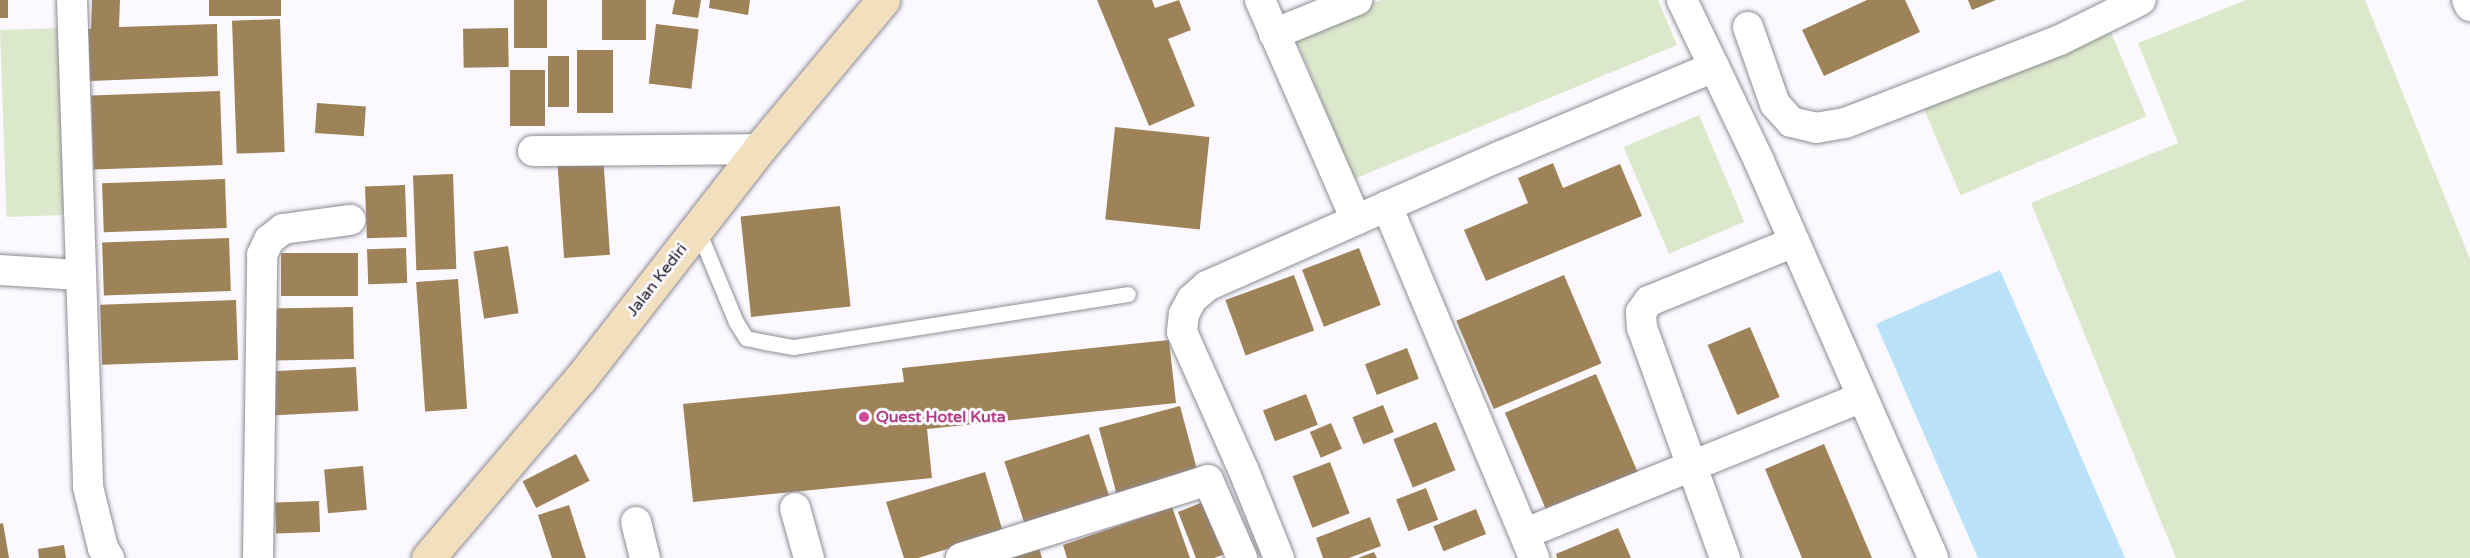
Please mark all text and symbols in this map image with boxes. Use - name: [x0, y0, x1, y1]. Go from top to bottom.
- street label: Jalan Kediri: [623, 240, 691, 320]
- place label: Quest Hotel Kuta: [876, 407, 1006, 427]
- marker: Quest Hotel Kuta: [857, 410, 871, 424]

